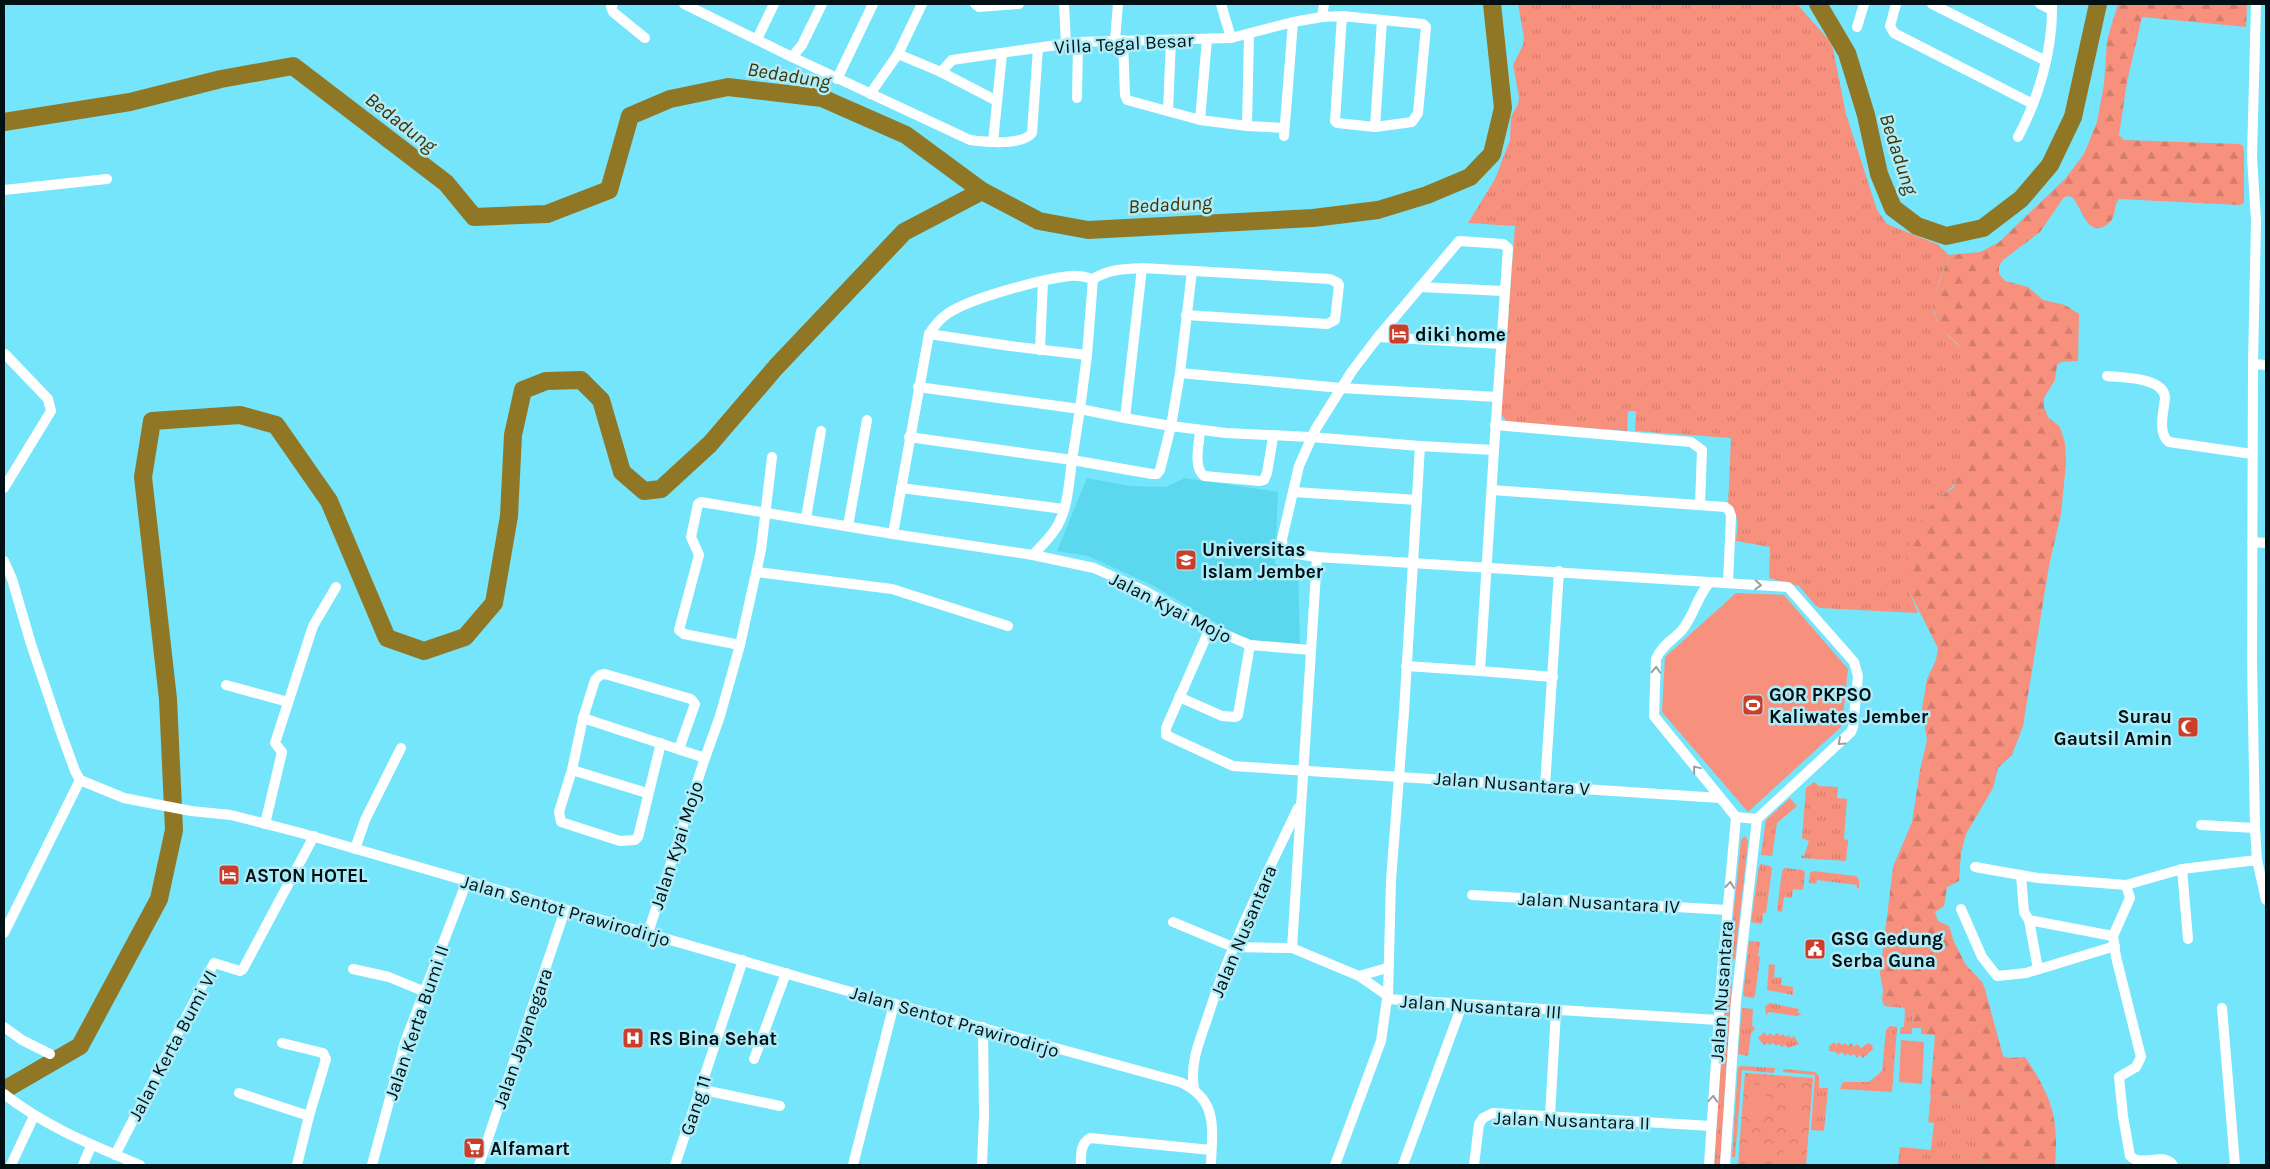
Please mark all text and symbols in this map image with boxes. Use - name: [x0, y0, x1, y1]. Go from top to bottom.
- street label: Villa Tegal Besar: [1054, 29, 1195, 59]
- water label: Bedadung: [746, 58, 833, 94]
- water label: Bedadung: [361, 88, 441, 158]
- water label: Bedadung: [1875, 111, 1923, 198]
- water label: Bedadung: [1128, 191, 1213, 218]
- hotel icon: diki home: [1387, 322, 1411, 346]
- place label: diki home: [1415, 324, 1506, 346]
- place label: Universitas Islam Jember: [1202, 539, 1324, 583]
- school or university icon: Universitas Islam Jember: [1174, 548, 1198, 572]
- street label: Jalan Kyai Mojo: [1106, 568, 1235, 648]
- one-way arrow: [1755, 579, 1763, 590]
- one-way arrow: [1650, 666, 1661, 674]
- place label: GOR PKPSO Kaliwates Jember: [1769, 684, 1929, 728]
- sports icon: GOR PKPSO Kaliwates Jember: [1741, 693, 1765, 717]
- place label: Surau Gautsil Amin: [2054, 706, 2172, 750]
- mosque icon: Surau Gautsil Amin: [2176, 715, 2200, 739]
- one-way arrow: [1837, 736, 1846, 745]
- one-way arrow: [1694, 766, 1702, 775]
- street label: Jalan Nusantara V: [1433, 768, 1591, 800]
- street label: Jalan Kyai Mojo: [646, 778, 708, 912]
- street label: Jalan Nusantara: [1206, 862, 1282, 1001]
- hotel icon: ASTON HOTEL: [217, 863, 241, 887]
- place label: ASTON HOTEL: [245, 865, 368, 887]
- street label: Jalan Sentot Prawirodirjo: [459, 871, 673, 951]
- one-way arrow: [1724, 880, 1735, 888]
- street label: Jalan Nusantara IV: [1518, 888, 1681, 918]
- street label: Jalan Nusantara: [1706, 920, 1738, 1062]
- place label: GSG Gedung Serba Guna: [1831, 928, 1943, 972]
- public building icon: GSG Gedung Serba Guna: [1803, 937, 1827, 961]
- street label: Jalan Kerta Bumi II: [380, 942, 454, 1103]
- street label: Jalan Jayanegara: [489, 965, 557, 1111]
- street label: Jalan Kerta Bumi VI: [124, 966, 222, 1125]
- street label: Jalan Sentot Prawirodirjo: [848, 982, 1062, 1062]
- street label: Jalan Nusantara III: [1400, 990, 1562, 1024]
- hospital icon: RS Bina Sehat: [621, 1026, 645, 1050]
- place label: RS Bina Sehat: [649, 1028, 777, 1050]
- street label: Gang 11: [676, 1072, 716, 1138]
- one-way arrow: [1707, 1095, 1718, 1103]
- street label: Jalan Nusantara II: [1493, 1107, 1650, 1135]
- supermarket icon: Alfamart: [462, 1136, 486, 1160]
- place label: Alfamart: [490, 1138, 570, 1160]

